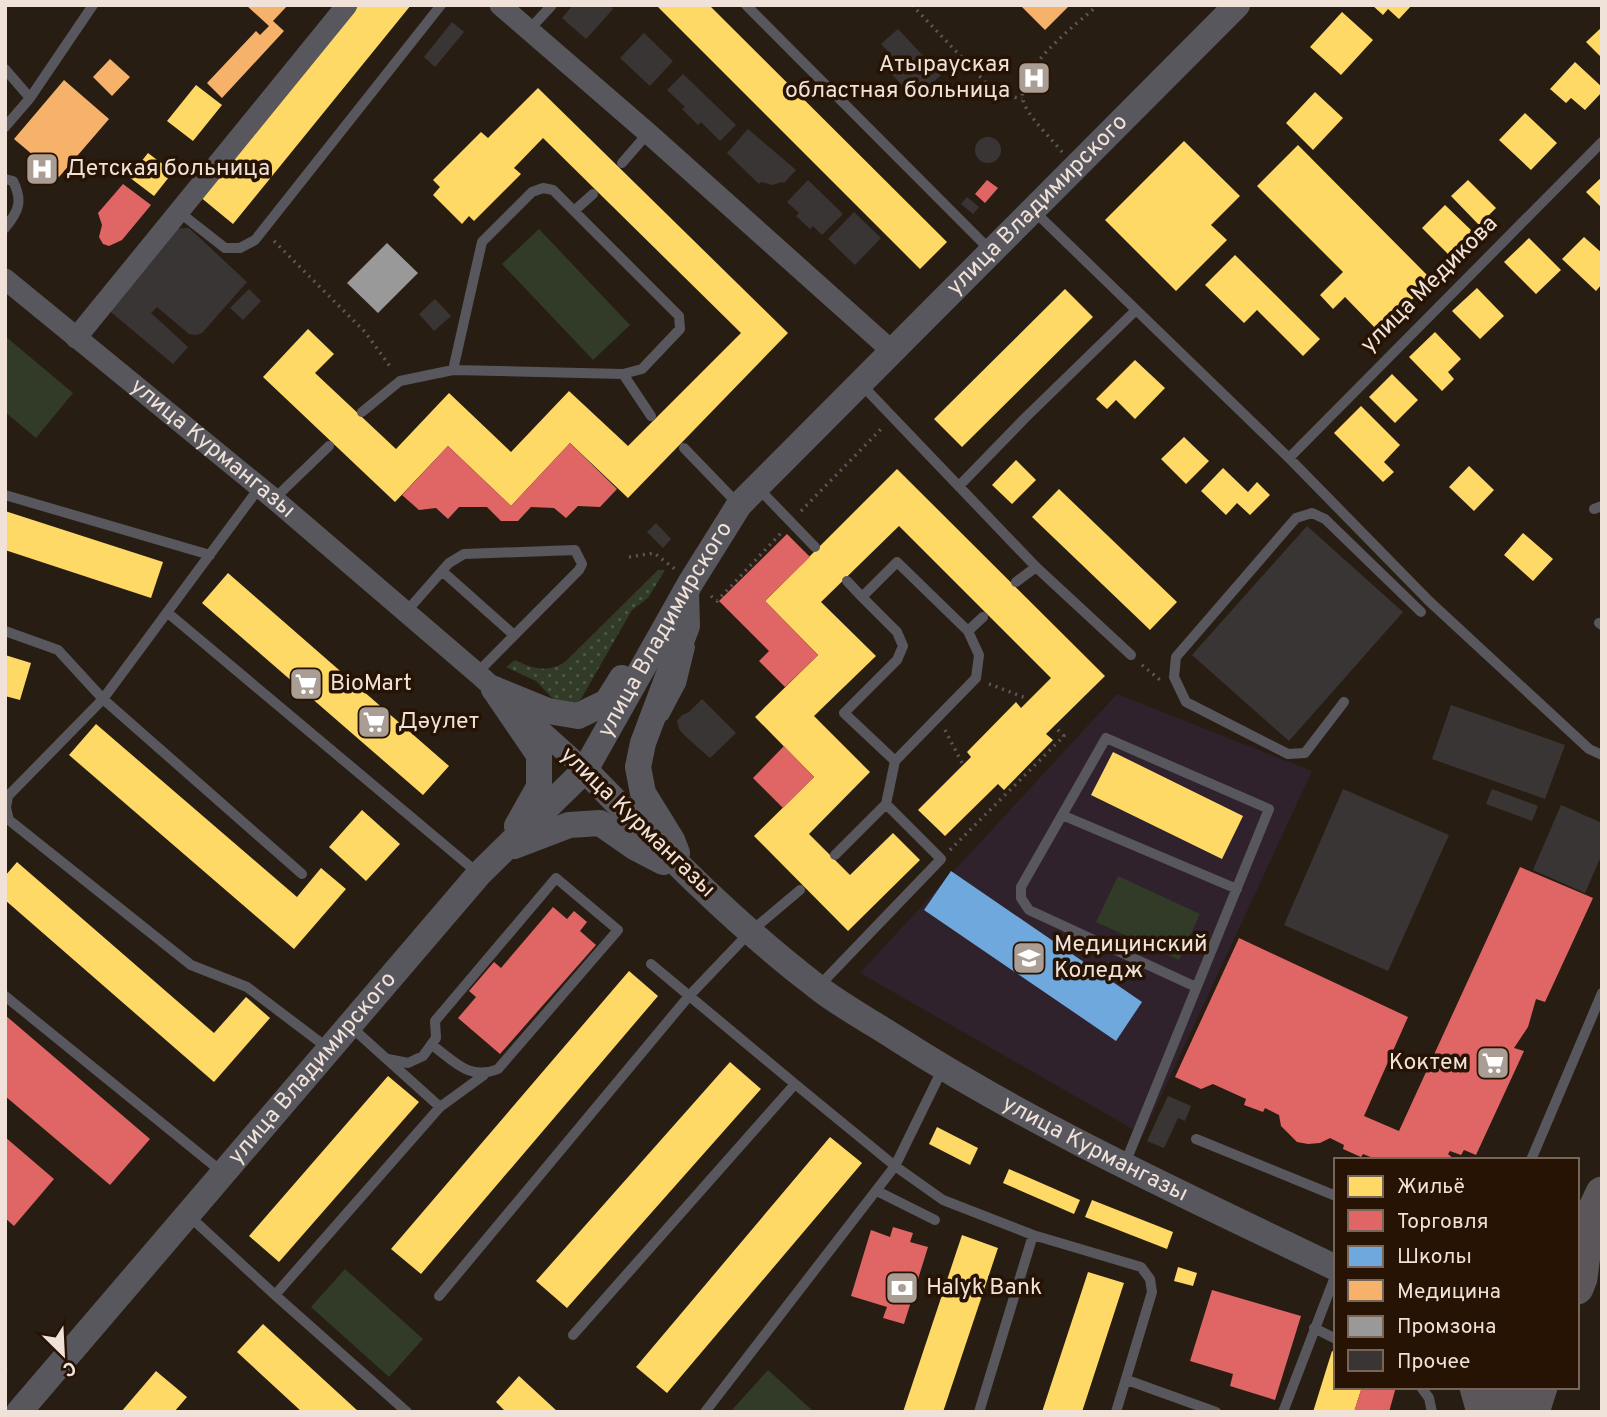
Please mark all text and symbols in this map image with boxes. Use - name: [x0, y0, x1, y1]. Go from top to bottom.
- place label: Атырауская областная больница: [785, 51, 1010, 106]
- hospital icon: Атырауская областная больница: [1015, 59, 1053, 97]
- street label: улица Владимирского: [941, 108, 1134, 302]
- hospital icon: Детская больница: [23, 150, 61, 188]
- place label: Детская больница: [66, 155, 270, 184]
- street label: улица Медикова: [1355, 210, 1505, 360]
- street label: улица Курмангазы: [124, 372, 301, 525]
- street label: улица Владимирского: [592, 516, 739, 743]
- supermarket icon: BioMart: [287, 665, 325, 703]
- place label: BioMart: [330, 670, 412, 699]
- supermarket icon: Дәулет: [355, 703, 393, 741]
- place label: Дәулет: [398, 708, 479, 737]
- street label: улица Курмангазы: [553, 741, 721, 905]
- place label: Медицинский Коледж: [1054, 931, 1208, 986]
- school or university icon: Медицинский Коледж: [1010, 939, 1048, 977]
- street label: улица Владимирского: [222, 966, 403, 1171]
- supermarket icon: Коктем: [1474, 1044, 1512, 1082]
- place label: Коктем: [1389, 1049, 1468, 1078]
- street label: улица Курмангазы: [997, 1090, 1192, 1209]
- legend: [1334, 1158, 1579, 1389]
- text: Жильё: [1397, 1174, 1465, 1201]
- text: Торговля: [1397, 1209, 1488, 1236]
- text: Школы: [1397, 1244, 1472, 1271]
- bank icon: Halyk Bank: [883, 1269, 921, 1307]
- place label: Halyk Bank: [926, 1274, 1042, 1303]
- text: Медицина: [1397, 1279, 1501, 1306]
- text: Промзона: [1397, 1314, 1496, 1341]
- north arrow: [28, 1319, 98, 1389]
- text: Прочее: [1397, 1349, 1470, 1376]
- text: С: [59, 1354, 80, 1381]

